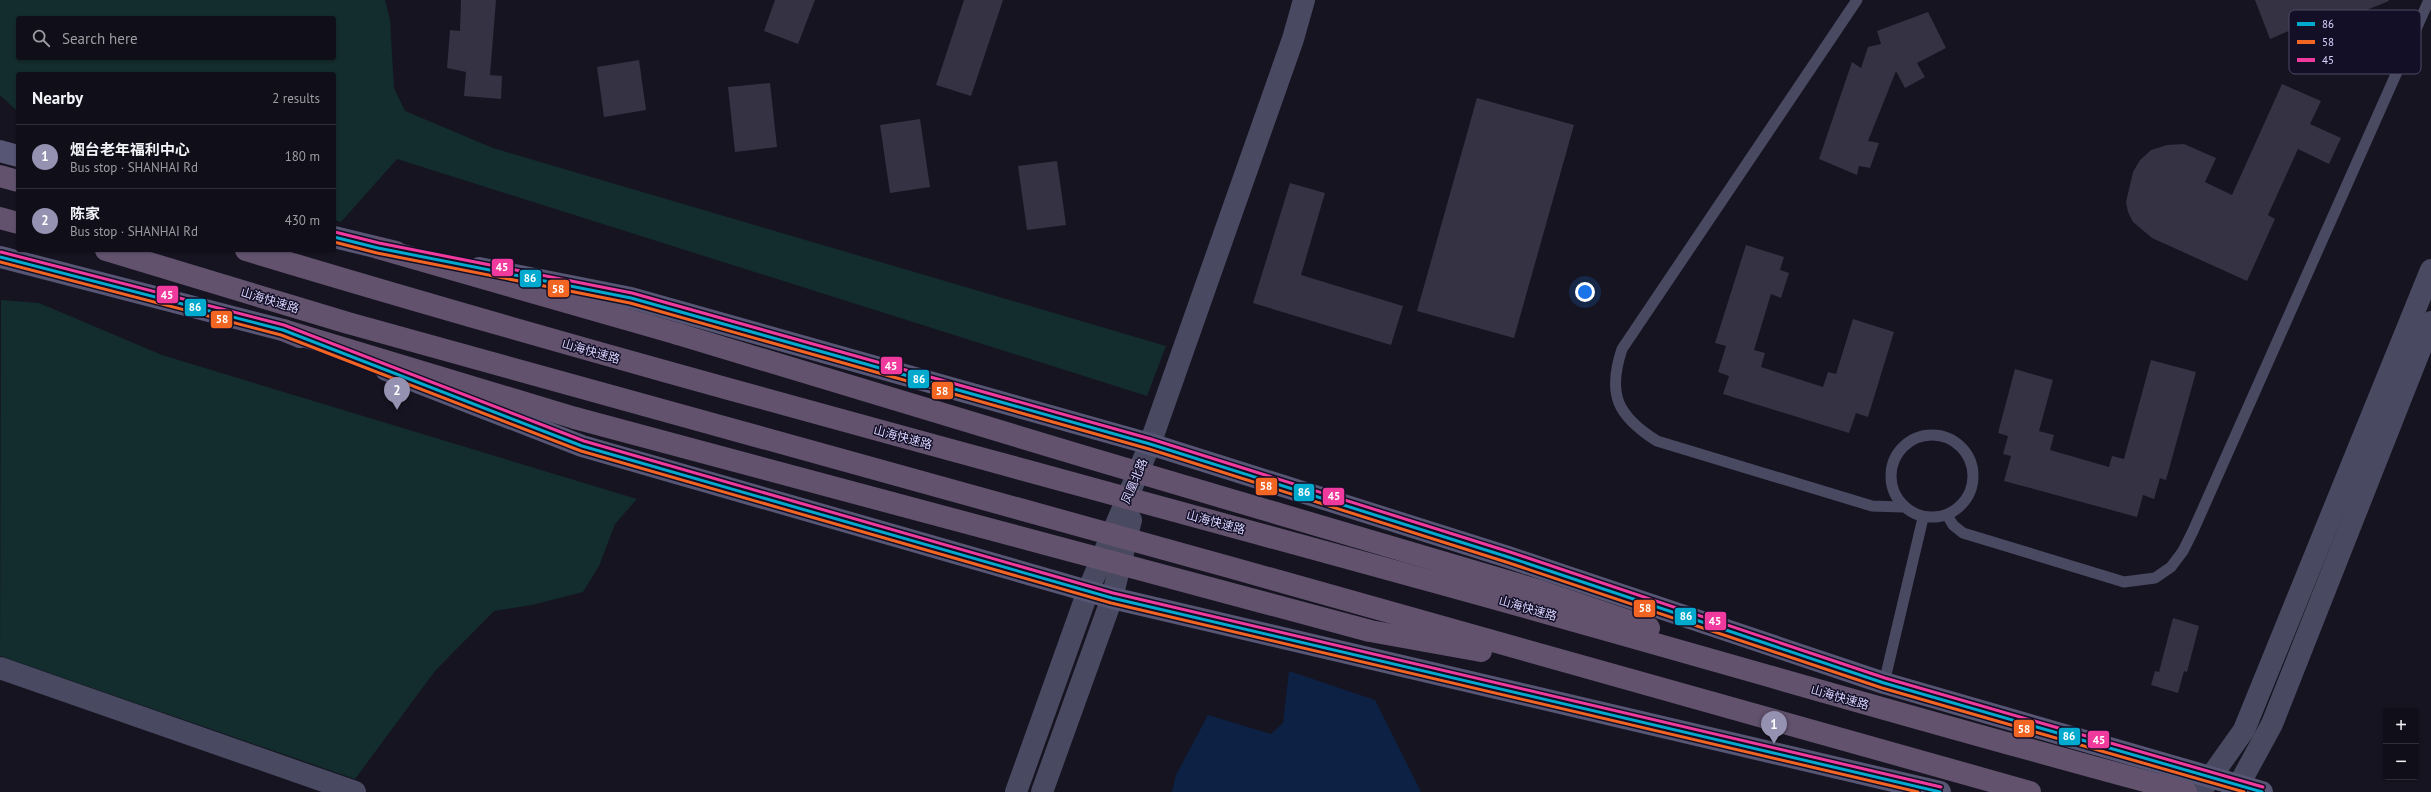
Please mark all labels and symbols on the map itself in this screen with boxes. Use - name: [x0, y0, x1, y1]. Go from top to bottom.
- legend: [2289, 10, 2421, 74]
- text: 86: [2322, 17, 2334, 31]
- text: 58: [2322, 35, 2334, 49]
- text: 45: [2322, 53, 2334, 67]
- line badge: 45: [491, 258, 514, 277]
- text: 45: [496, 260, 508, 274]
- line badge: 86: [519, 269, 542, 288]
- text: 86: [524, 271, 536, 285]
- line badge: 58: [547, 279, 570, 298]
- text: 58: [552, 282, 564, 296]
- your location: [1575, 282, 1595, 302]
- street label: 山海快速路: [239, 284, 301, 316]
- line badge: 45: [156, 285, 179, 304]
- text: 45: [161, 288, 173, 302]
- line badge: 86: [184, 298, 207, 317]
- text: 86: [189, 300, 201, 314]
- line badge: 58: [210, 310, 233, 329]
- text: 58: [216, 312, 228, 326]
- street label: 山海快速路: [560, 336, 622, 366]
- line badge: 45: [880, 356, 903, 375]
- text: 45: [885, 359, 897, 373]
- line badge: 86: [907, 369, 930, 389]
- text: 86: [913, 372, 925, 386]
- pin: 2: [384, 377, 410, 410]
- line badge: 58: [931, 381, 954, 400]
- text: 58: [936, 384, 948, 398]
- street label: 山海快速路: [872, 422, 934, 452]
- street label: 凤凰北路: [1118, 456, 1150, 506]
- line badge: 58: [1255, 477, 1278, 496]
- text: 58: [1260, 479, 1272, 493]
- line badge: 86: [1293, 483, 1315, 502]
- text: 86: [1298, 485, 1310, 499]
- line badge: 45: [1322, 487, 1345, 506]
- text: 45: [1328, 489, 1340, 503]
- street label: 山海快速路: [1185, 507, 1247, 537]
- street label: 山海快速路: [1497, 593, 1559, 623]
- line badge: 58: [1633, 599, 1656, 618]
- text: 58: [1639, 601, 1651, 615]
- line badge: 86: [1674, 607, 1697, 626]
- text: 86: [1680, 609, 1692, 623]
- line badge: 45: [1704, 611, 1727, 631]
- text: 45: [1709, 614, 1721, 628]
- street label: 山海快速路: [1809, 682, 1871, 712]
- pin: 1: [1761, 711, 1787, 744]
- line badge: 58: [2013, 719, 2035, 738]
- text: 58: [2018, 722, 2030, 736]
- line badge: 86: [2058, 727, 2081, 746]
- text: 86: [2063, 729, 2075, 743]
- line badge: 45: [2087, 730, 2110, 749]
- text: 45: [2093, 733, 2105, 747]

